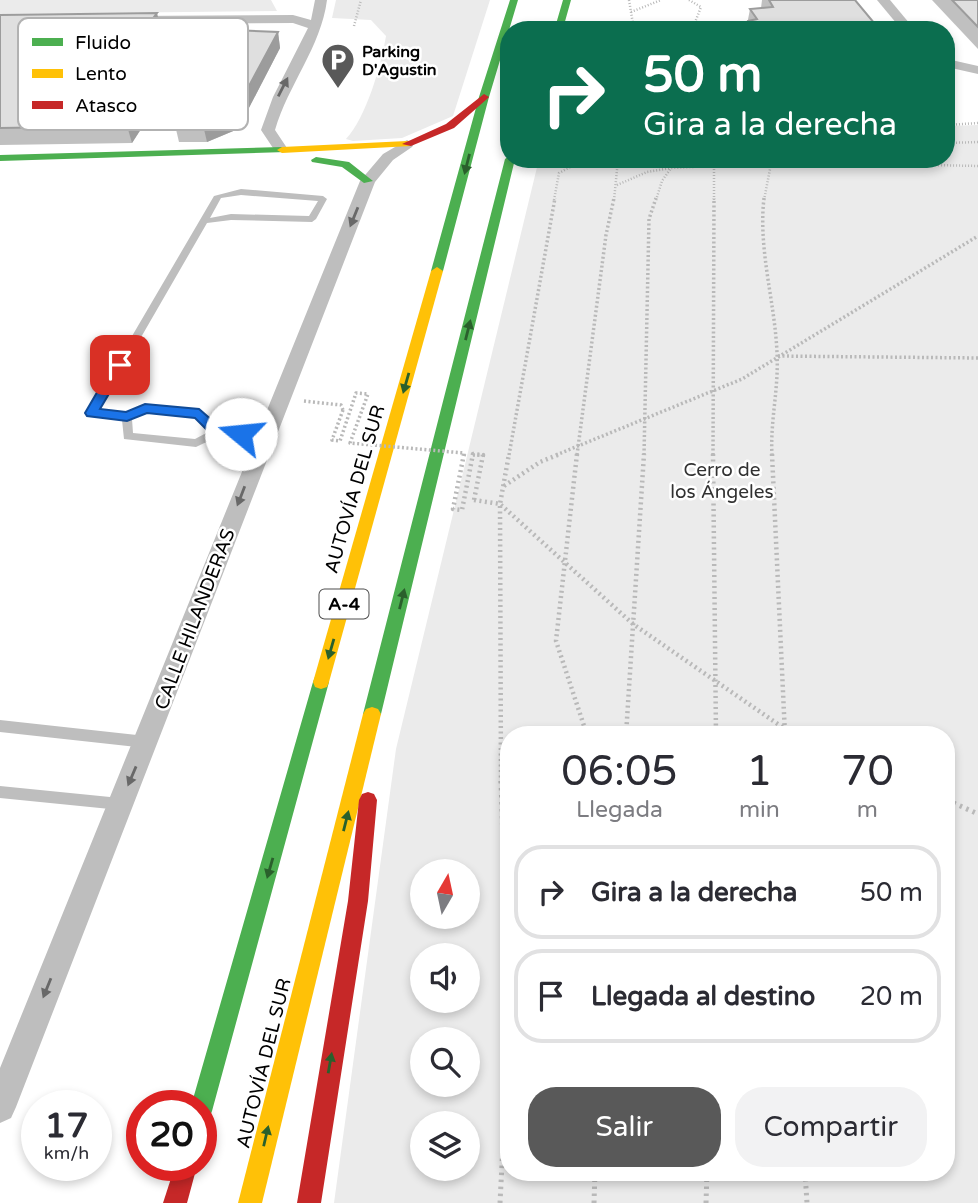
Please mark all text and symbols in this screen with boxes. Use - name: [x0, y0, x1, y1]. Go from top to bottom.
- legend: [18, 18, 248, 130]
- text: Fluido: [75, 32, 131, 54]
- parking icon: Parking D'Agustin: [319, 41, 357, 90]
- place label: Parking D'Agustin: [362, 42, 437, 80]
- text: 50 m: [643, 46, 762, 105]
- icon: right: [528, 49, 619, 140]
- text: Lento: [75, 63, 127, 85]
- one-way arrow: [278, 77, 289, 97]
- text: Atasco: [75, 95, 137, 117]
- text: Gira a la derecha: [643, 106, 897, 144]
- one-way arrow: [461, 153, 472, 175]
- one-way arrow: [349, 207, 360, 228]
- one-way arrow: [463, 319, 474, 341]
- pin: [90, 335, 150, 395]
- icon: arrive: [101, 346, 139, 384]
- one-way arrow: [400, 372, 411, 394]
- position arrow: [204, 397, 278, 471]
- street label: AUTOVÍA DEL SUR: [319, 402, 390, 576]
- park label: Cerro de los Ángeles: [670, 459, 774, 503]
- one-way arrow: [236, 486, 247, 507]
- street label: CALLE HILANDERAS: [150, 526, 240, 713]
- one-way arrow: [397, 588, 408, 610]
- road number: A-4: [320, 590, 368, 618]
- one-way arrow: [326, 639, 336, 660]
- text: 06:05: [561, 746, 678, 797]
- text: 1: [746, 746, 773, 797]
- text: 70: [841, 746, 894, 797]
- one-way arrow: [126, 766, 137, 787]
- text: Llegada: [576, 796, 663, 824]
- text: min: [739, 796, 780, 824]
- text: m: [857, 796, 878, 824]
- one-way arrow: [341, 810, 352, 832]
- one-way arrow: [264, 858, 274, 879]
- north arrow: [410, 859, 480, 929]
- map controls: [410, 859, 480, 1181]
- icon: right: [532, 873, 570, 911]
- text: Gira a la derecha: [591, 877, 797, 908]
- text: 50 m: [860, 877, 923, 908]
- button: sound: [410, 943, 480, 1013]
- street label: AUTOVÍA DEL SUR: [231, 976, 296, 1150]
- one-way arrow: [42, 977, 53, 998]
- icon: arrive: [532, 977, 570, 1015]
- text: Llegada al destino: [591, 981, 815, 1012]
- text: 20 m: [860, 981, 923, 1012]
- button: search: [410, 1027, 480, 1097]
- one-way arrow: [325, 1052, 336, 1074]
- button: Salir: [528, 1087, 721, 1167]
- button: Compartir: [735, 1087, 927, 1167]
- speed limit sign: 20: [126, 1090, 217, 1181]
- text: 17: [45, 1105, 88, 1147]
- button: layers: [410, 1111, 480, 1181]
- one-way arrow: [260, 1125, 271, 1147]
- text: km/h: [44, 1142, 89, 1164]

